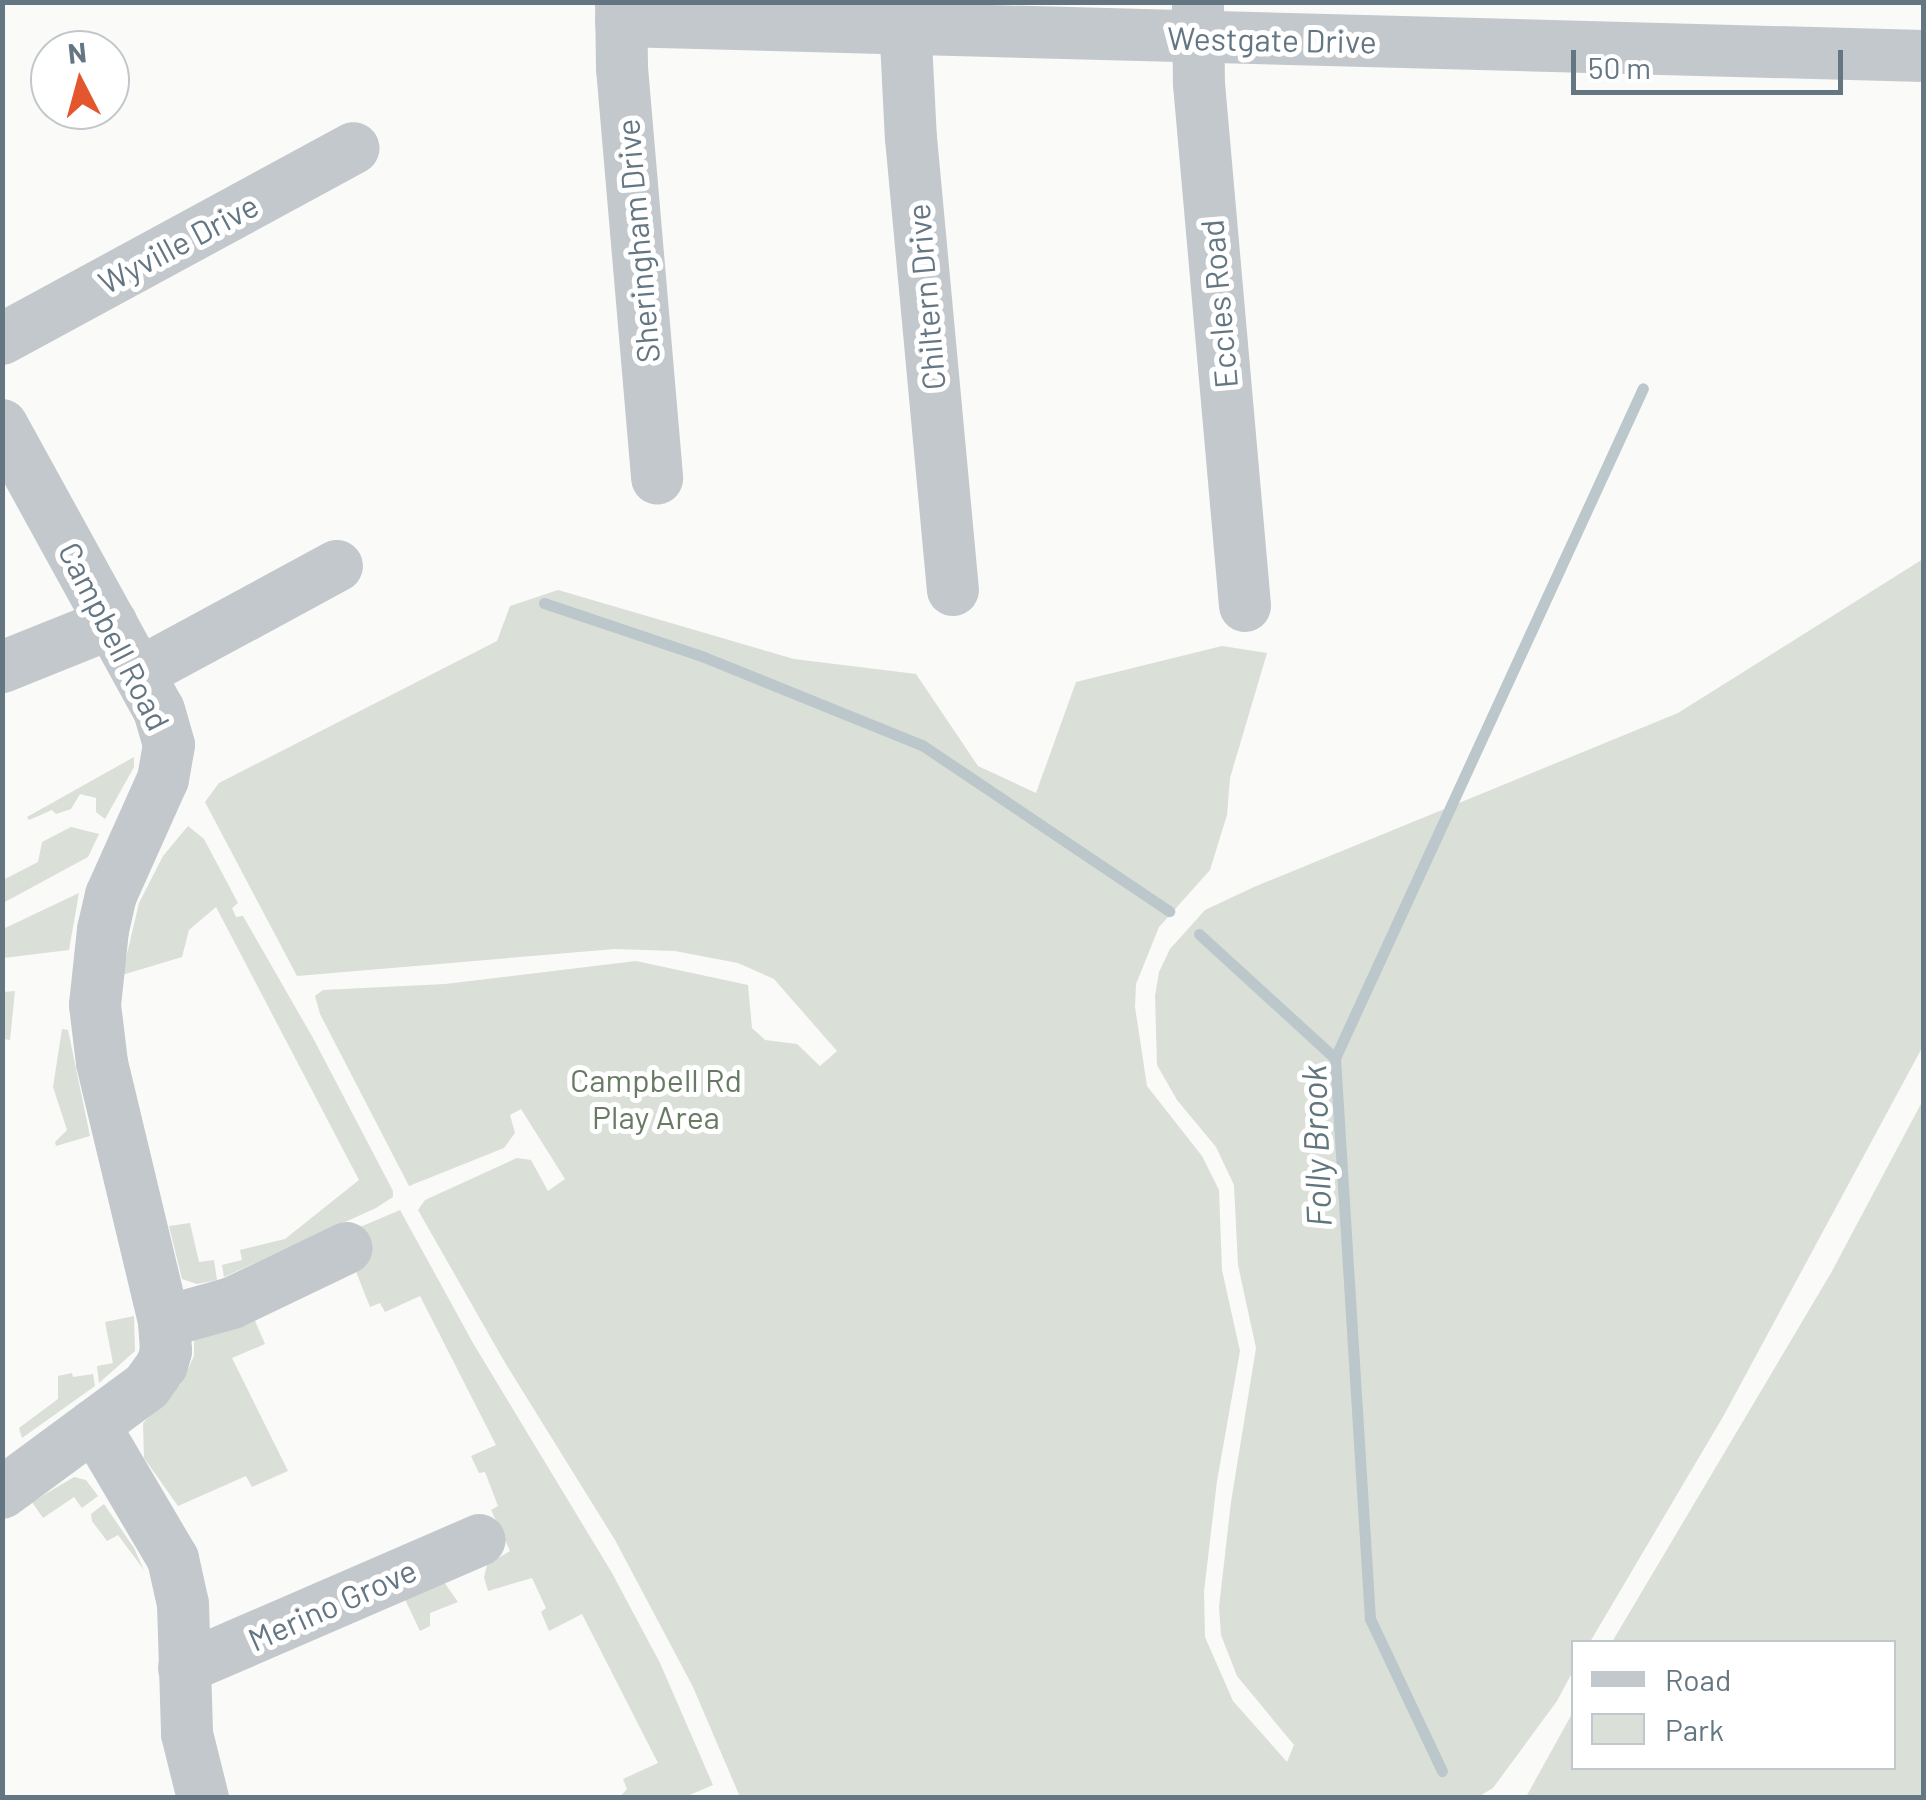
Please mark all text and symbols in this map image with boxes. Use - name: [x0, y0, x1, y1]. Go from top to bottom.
- street label: Westgate Drive: [1167, 18, 1377, 60]
- north arrow: [30, 30, 130, 130]
- scale bar: [1576, 30, 1848, 92]
- text: N: [66, 34, 88, 70]
- text: 50 m: [1588, 49, 1651, 85]
- street label: Sheringham Drive: [607, 117, 667, 365]
- street label: Wyville Drive: [92, 185, 264, 301]
- street label: Chiltern Drive: [898, 202, 952, 392]
- street label: Eccles Road: [1191, 218, 1245, 390]
- street label: Campbell Road: [51, 536, 179, 736]
- park label: Campbell Rd Play Area: [570, 1061, 742, 1136]
- water label: Folly Brook: [1291, 1064, 1339, 1228]
- street label: Merino Grove: [242, 1550, 422, 1658]
- legend: [1571, 1640, 1896, 1770]
- text: Road: [1665, 1661, 1731, 1697]
- text: Park: [1665, 1711, 1724, 1747]

